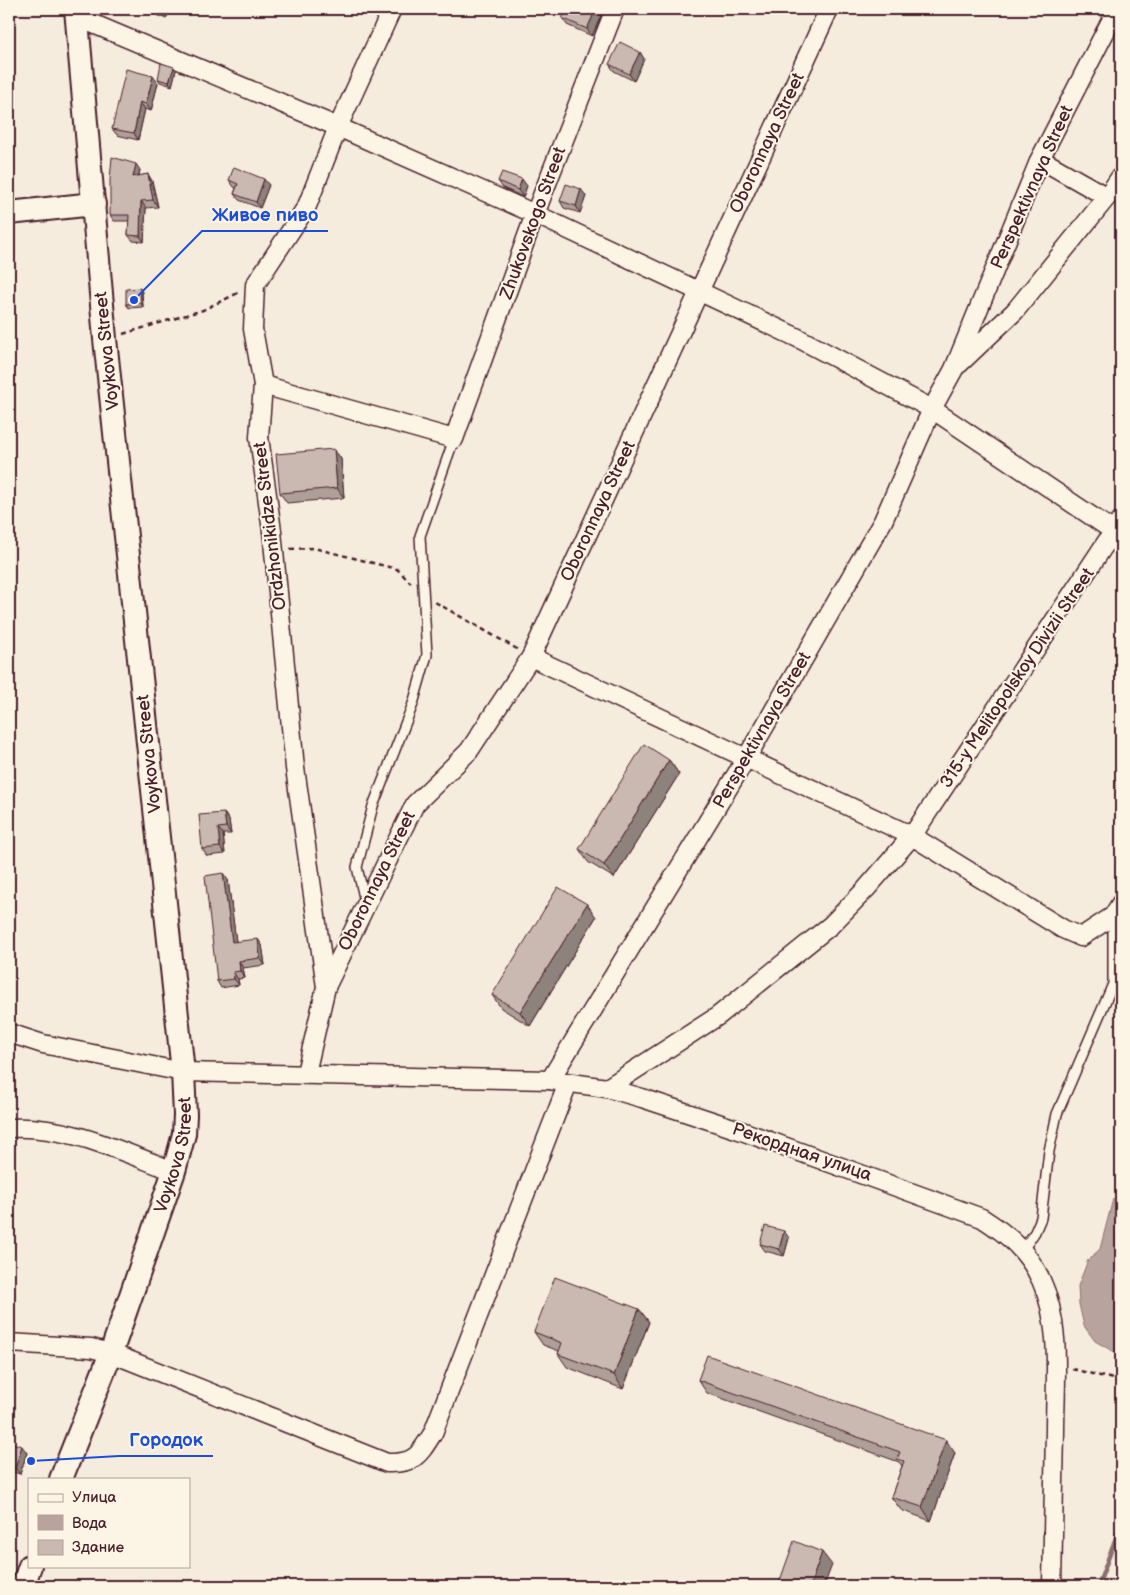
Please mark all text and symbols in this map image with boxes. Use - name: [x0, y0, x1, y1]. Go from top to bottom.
- street label: Oboronnaya Street: [725, 69, 809, 217]
- street label: Perspektivnaya Street: [986, 101, 1078, 272]
- street label: Zhukovskogo Street: [495, 144, 570, 303]
- callout: Живое пиво: [202, 197, 328, 231]
- text: Живое пиво: [212, 204, 318, 227]
- street label: Voykova Street: [90, 290, 124, 411]
- street label: Oboronnaya Street: [556, 437, 640, 585]
- street label: Ordzhonikidze Street: [249, 440, 291, 611]
- street label: 315-y Melitopolskoy Divizii Street: [935, 564, 1099, 792]
- street label: Perspektivnaya Street: [709, 648, 816, 812]
- street label: Voykova Street: [132, 693, 166, 814]
- street label: Oboronnaya Street: [334, 807, 420, 954]
- street label: Voykova Street: [150, 1096, 196, 1216]
- street label: Рекордная улица: [729, 1118, 875, 1186]
- callout: Городок: [119, 1422, 213, 1456]
- text: Городок: [129, 1429, 204, 1452]
- legend: [28, 1478, 190, 1568]
- text: Улица: [72, 1488, 117, 1507]
- text: Вода: [72, 1514, 107, 1533]
- text: Здание: [72, 1538, 124, 1557]

